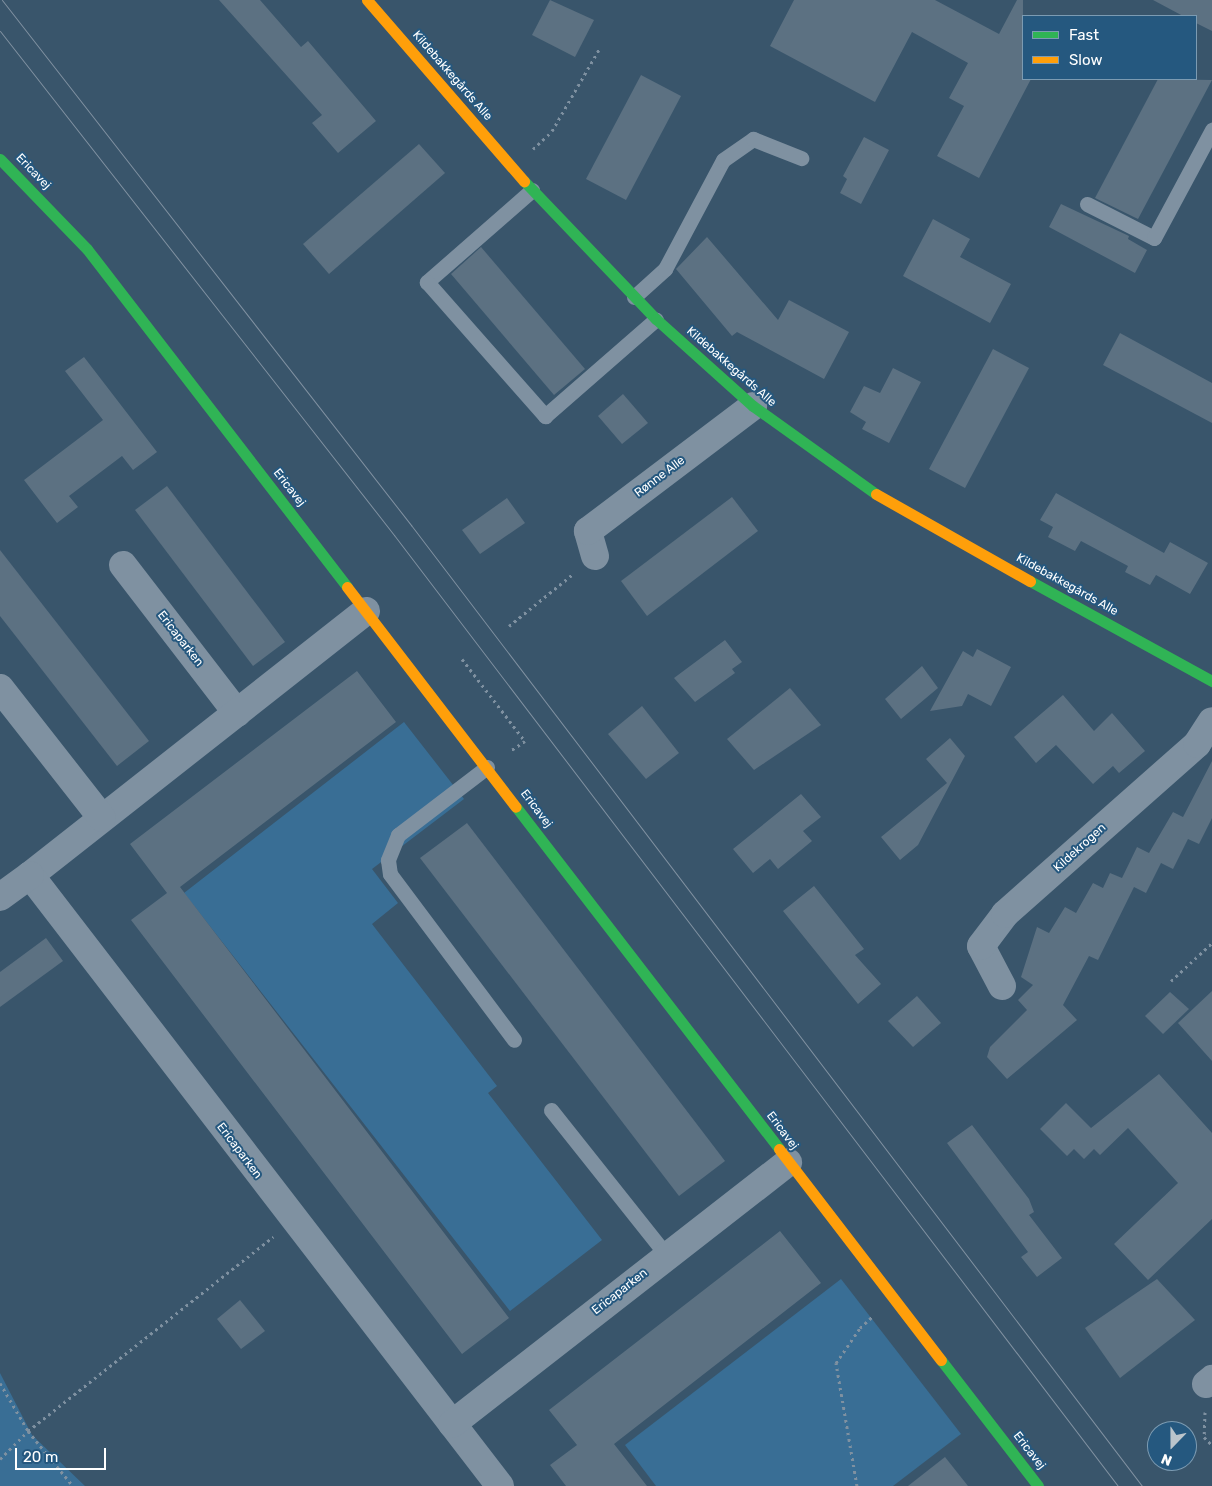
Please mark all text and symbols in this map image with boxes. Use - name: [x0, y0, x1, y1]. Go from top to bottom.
- legend: [1022, 15, 1197, 80]
- text: Fast: [1069, 26, 1099, 44]
- street label: Kildebakkegårds Alle: [409, 28, 495, 124]
- text: Slow: [1069, 51, 1102, 69]
- street label: Ericavej: [13, 151, 53, 193]
- street label: Kildebakkegårds Alle: [683, 324, 779, 410]
- street label: Rønne Alle: [632, 453, 688, 501]
- street label: Ericavej: [270, 466, 308, 510]
- street label: Kildebakkegårds Alle: [1013, 551, 1121, 619]
- street label: Ericaparken: [154, 608, 206, 670]
- street label: Ericavej: [517, 787, 555, 831]
- street label: Kildekrogen: [1051, 821, 1109, 875]
- street label: Ericavej: [763, 1109, 801, 1153]
- street label: Ericaparken: [213, 1120, 265, 1182]
- street label: Ericaparken: [589, 1266, 651, 1318]
- north arrow: [1147, 1421, 1197, 1471]
- street label: Ericavej: [1010, 1429, 1048, 1473]
- scale bar: [18, 1438, 109, 1470]
- text: 20 m: [23, 1448, 58, 1466]
- text: N: [1159, 1450, 1174, 1469]

